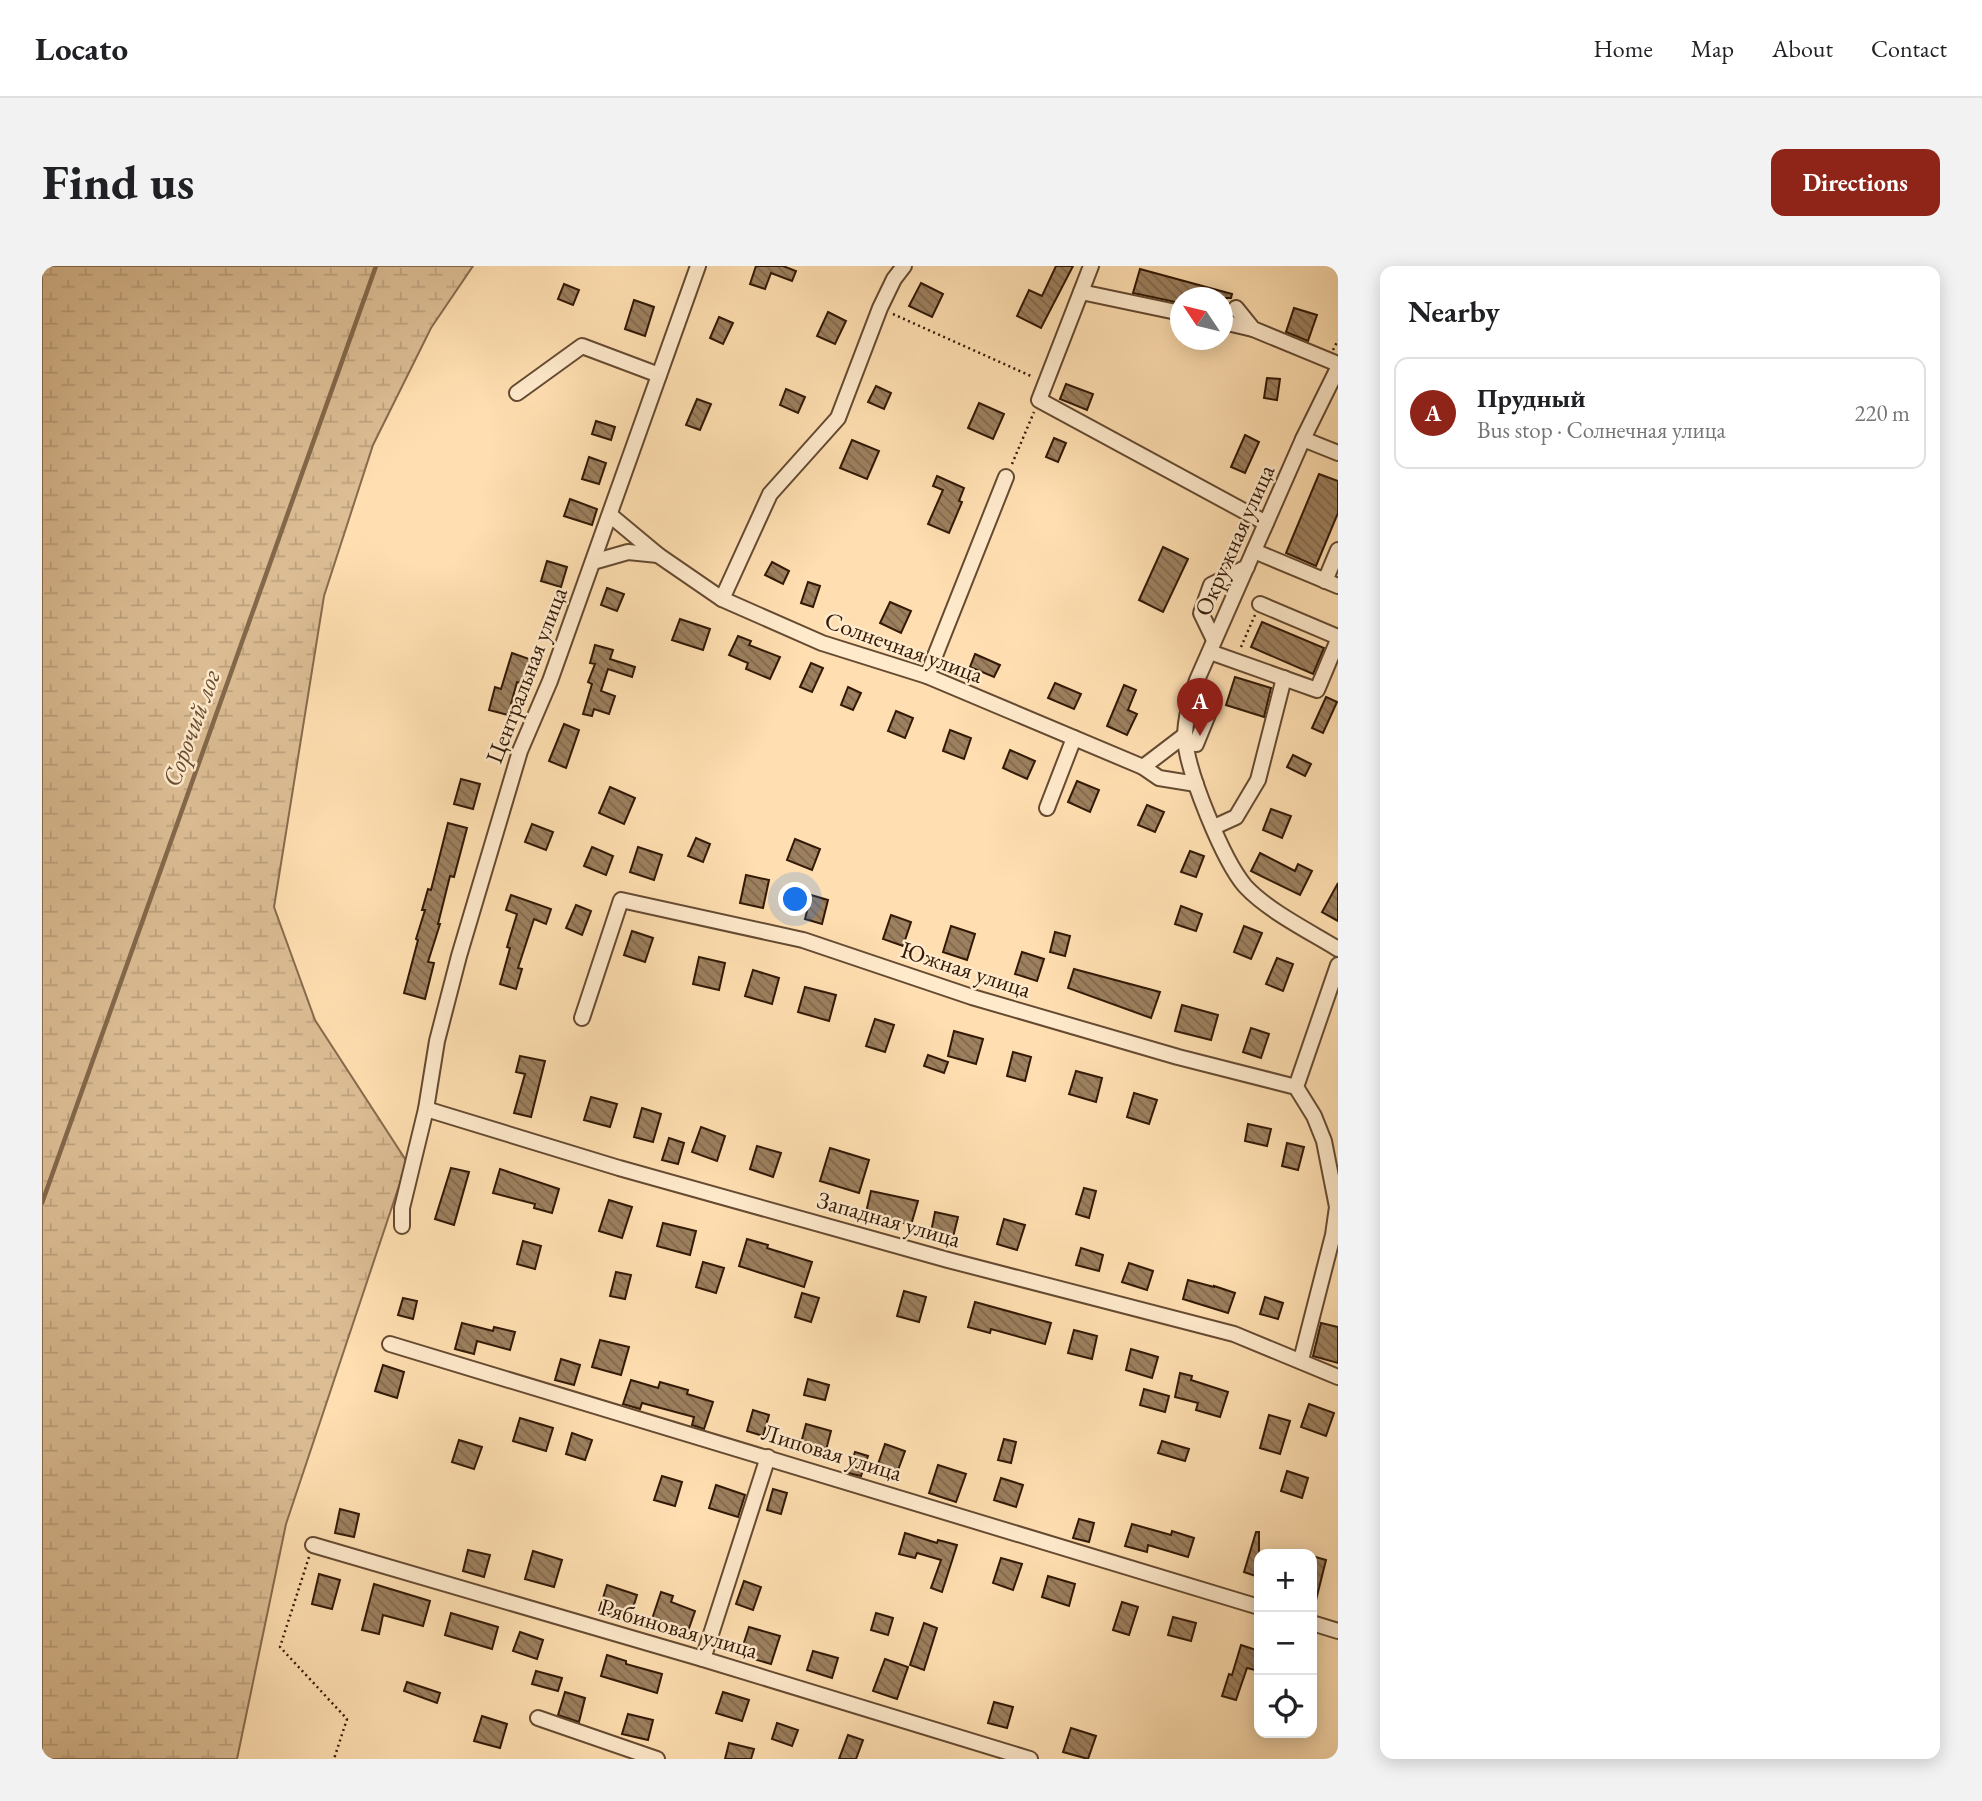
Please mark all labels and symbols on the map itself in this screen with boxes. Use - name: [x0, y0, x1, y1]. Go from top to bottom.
- north arrow: [1170, 287, 1233, 350]
- street label: Окружная улица: [1187, 459, 1281, 621]
- street label: Центральная улица: [478, 582, 574, 768]
- street label: Солнечная улица: [821, 604, 988, 690]
- water label: Сорочий лог: [154, 664, 228, 791]
- pin: A: [1177, 678, 1223, 736]
- your location: [778, 882, 812, 916]
- street label: Южная улица: [897, 933, 1035, 1005]
- street label: Западная улица: [814, 1184, 965, 1254]
- street label: Липовая улица: [758, 1416, 906, 1488]
- street label: Рябиновая улица: [596, 1591, 762, 1665]

